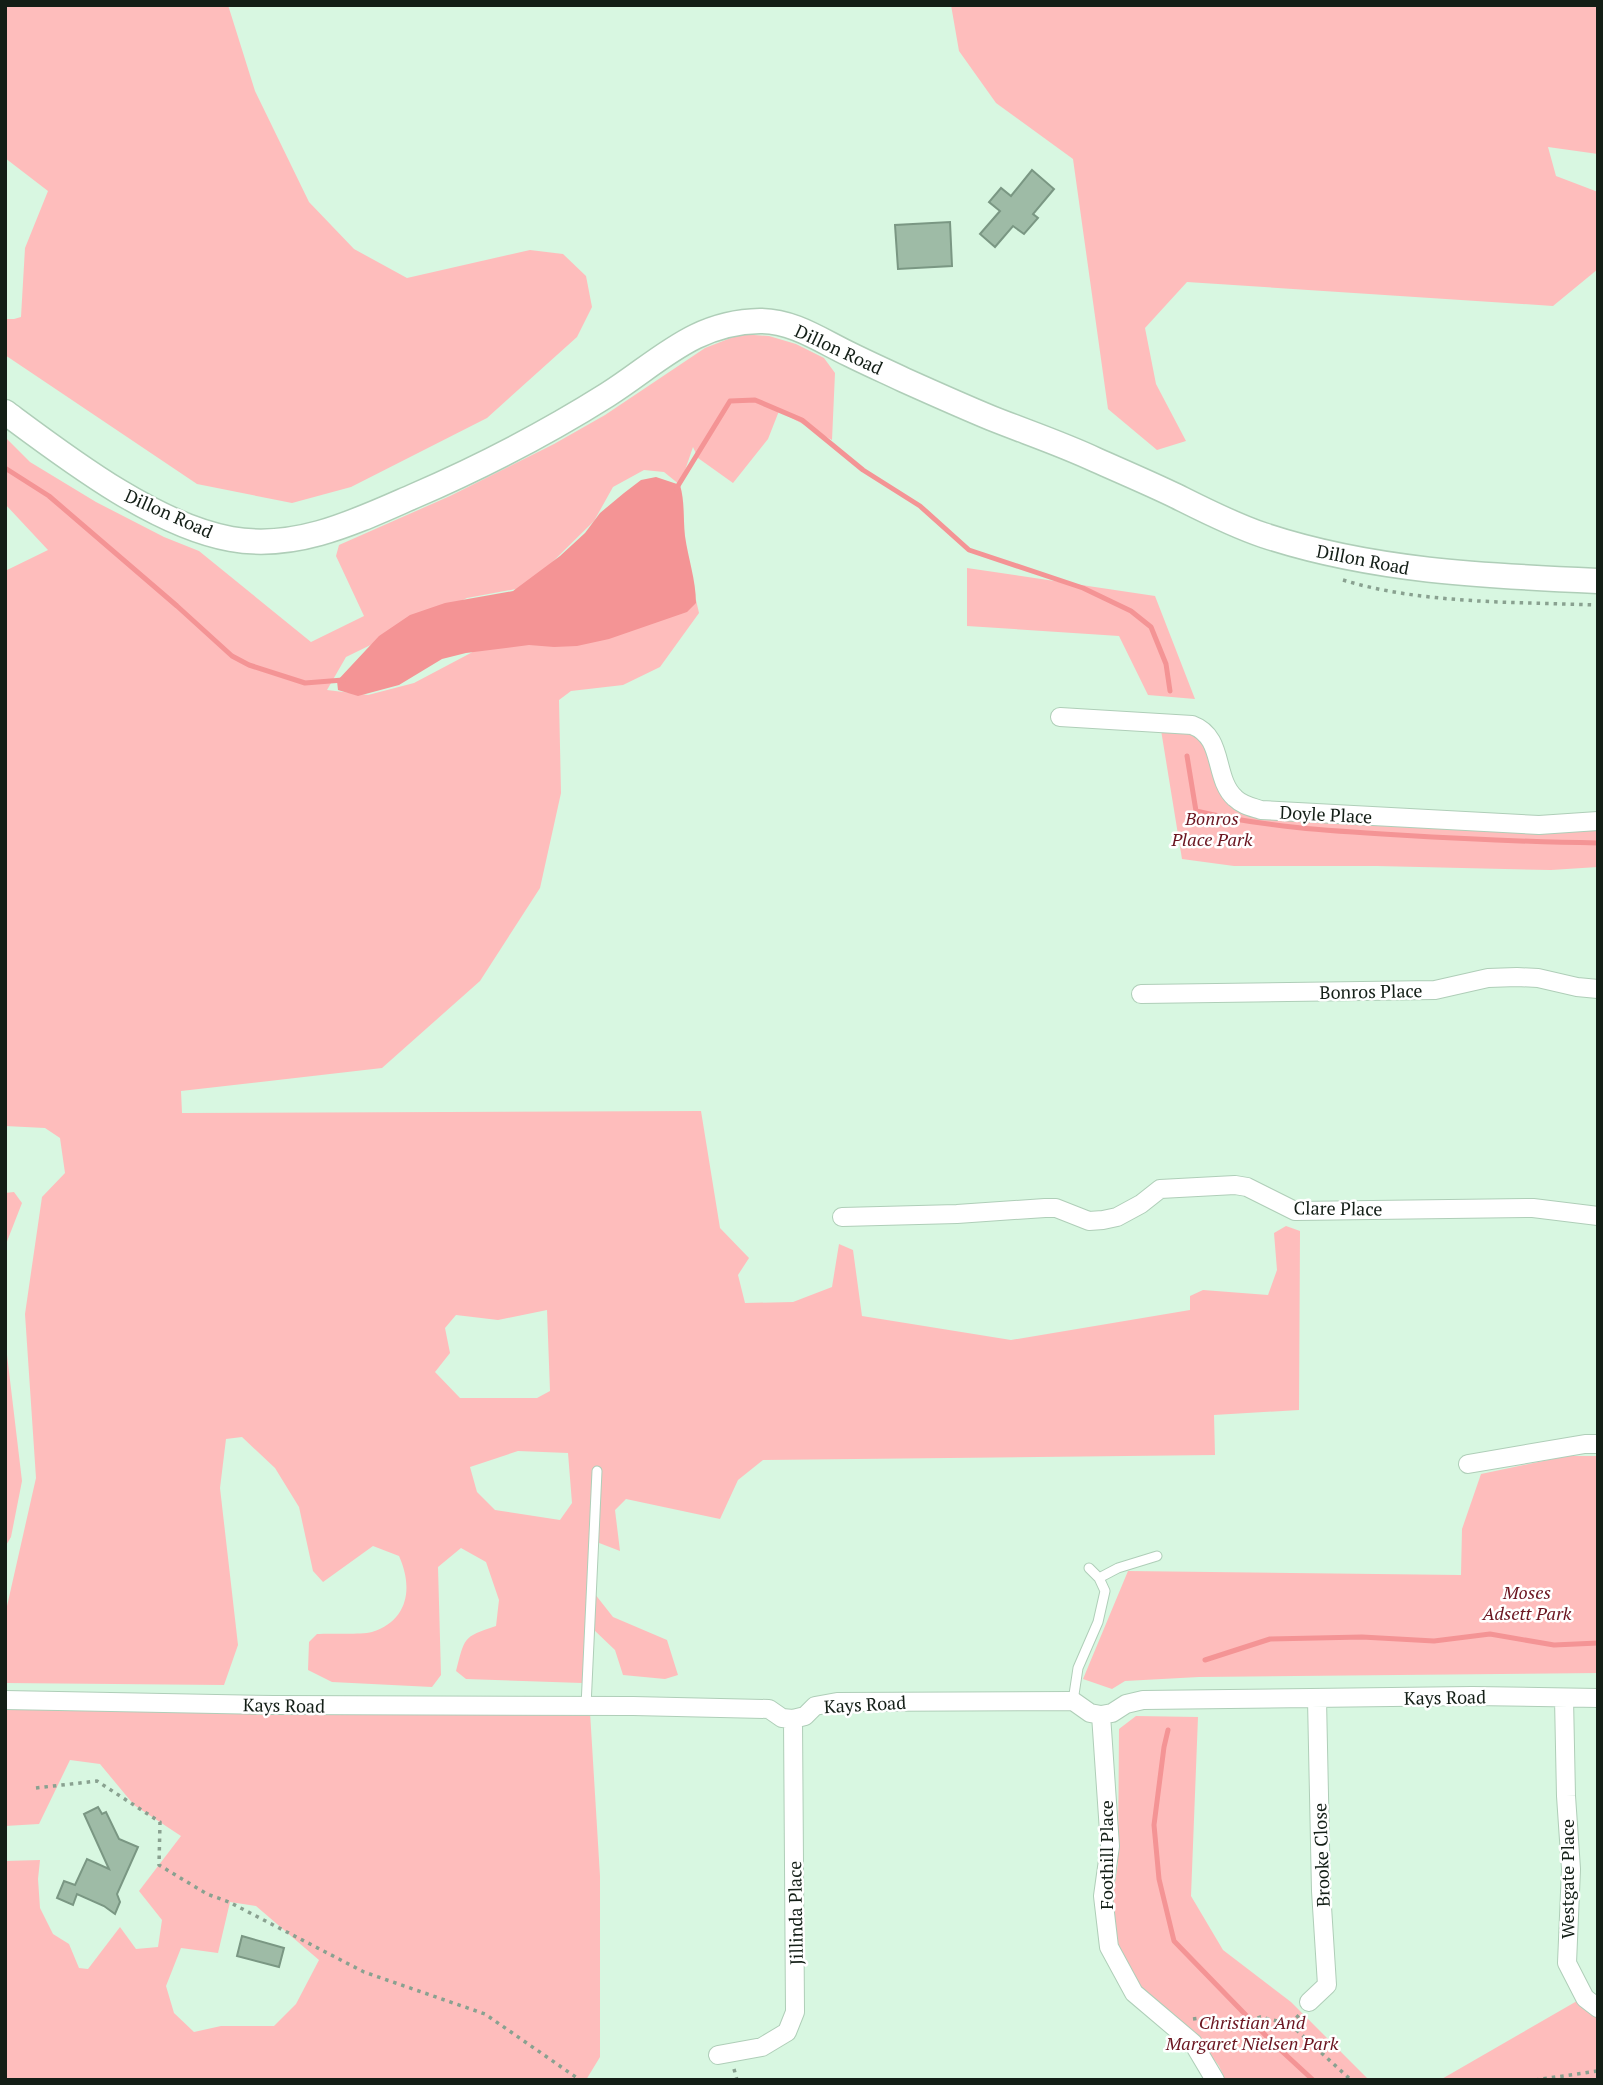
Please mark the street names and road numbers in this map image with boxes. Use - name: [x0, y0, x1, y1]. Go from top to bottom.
- street label: Dillon Road: [791, 318, 887, 380]
- street label: Dillon Road: [121, 483, 217, 543]
- street label: Dillon Road: [1314, 538, 1412, 580]
- street label: Doyle Place: [1279, 800, 1373, 828]
- street label: Bonros Place: [1319, 978, 1423, 1004]
- street label: Clare Place: [1293, 1195, 1383, 1221]
- street label: Kays Road: [1404, 1684, 1486, 1710]
- street label: Kays Road: [823, 1690, 907, 1718]
- street label: Kays Road: [243, 1692, 325, 1718]
- street label: Foothill Place: [1094, 1800, 1118, 1910]
- street label: Brooke Close: [1307, 1803, 1335, 1907]
- street label: Westgate Place: [1555, 1819, 1579, 1939]
- street label: Jillinda Place: [782, 1861, 808, 1965]

